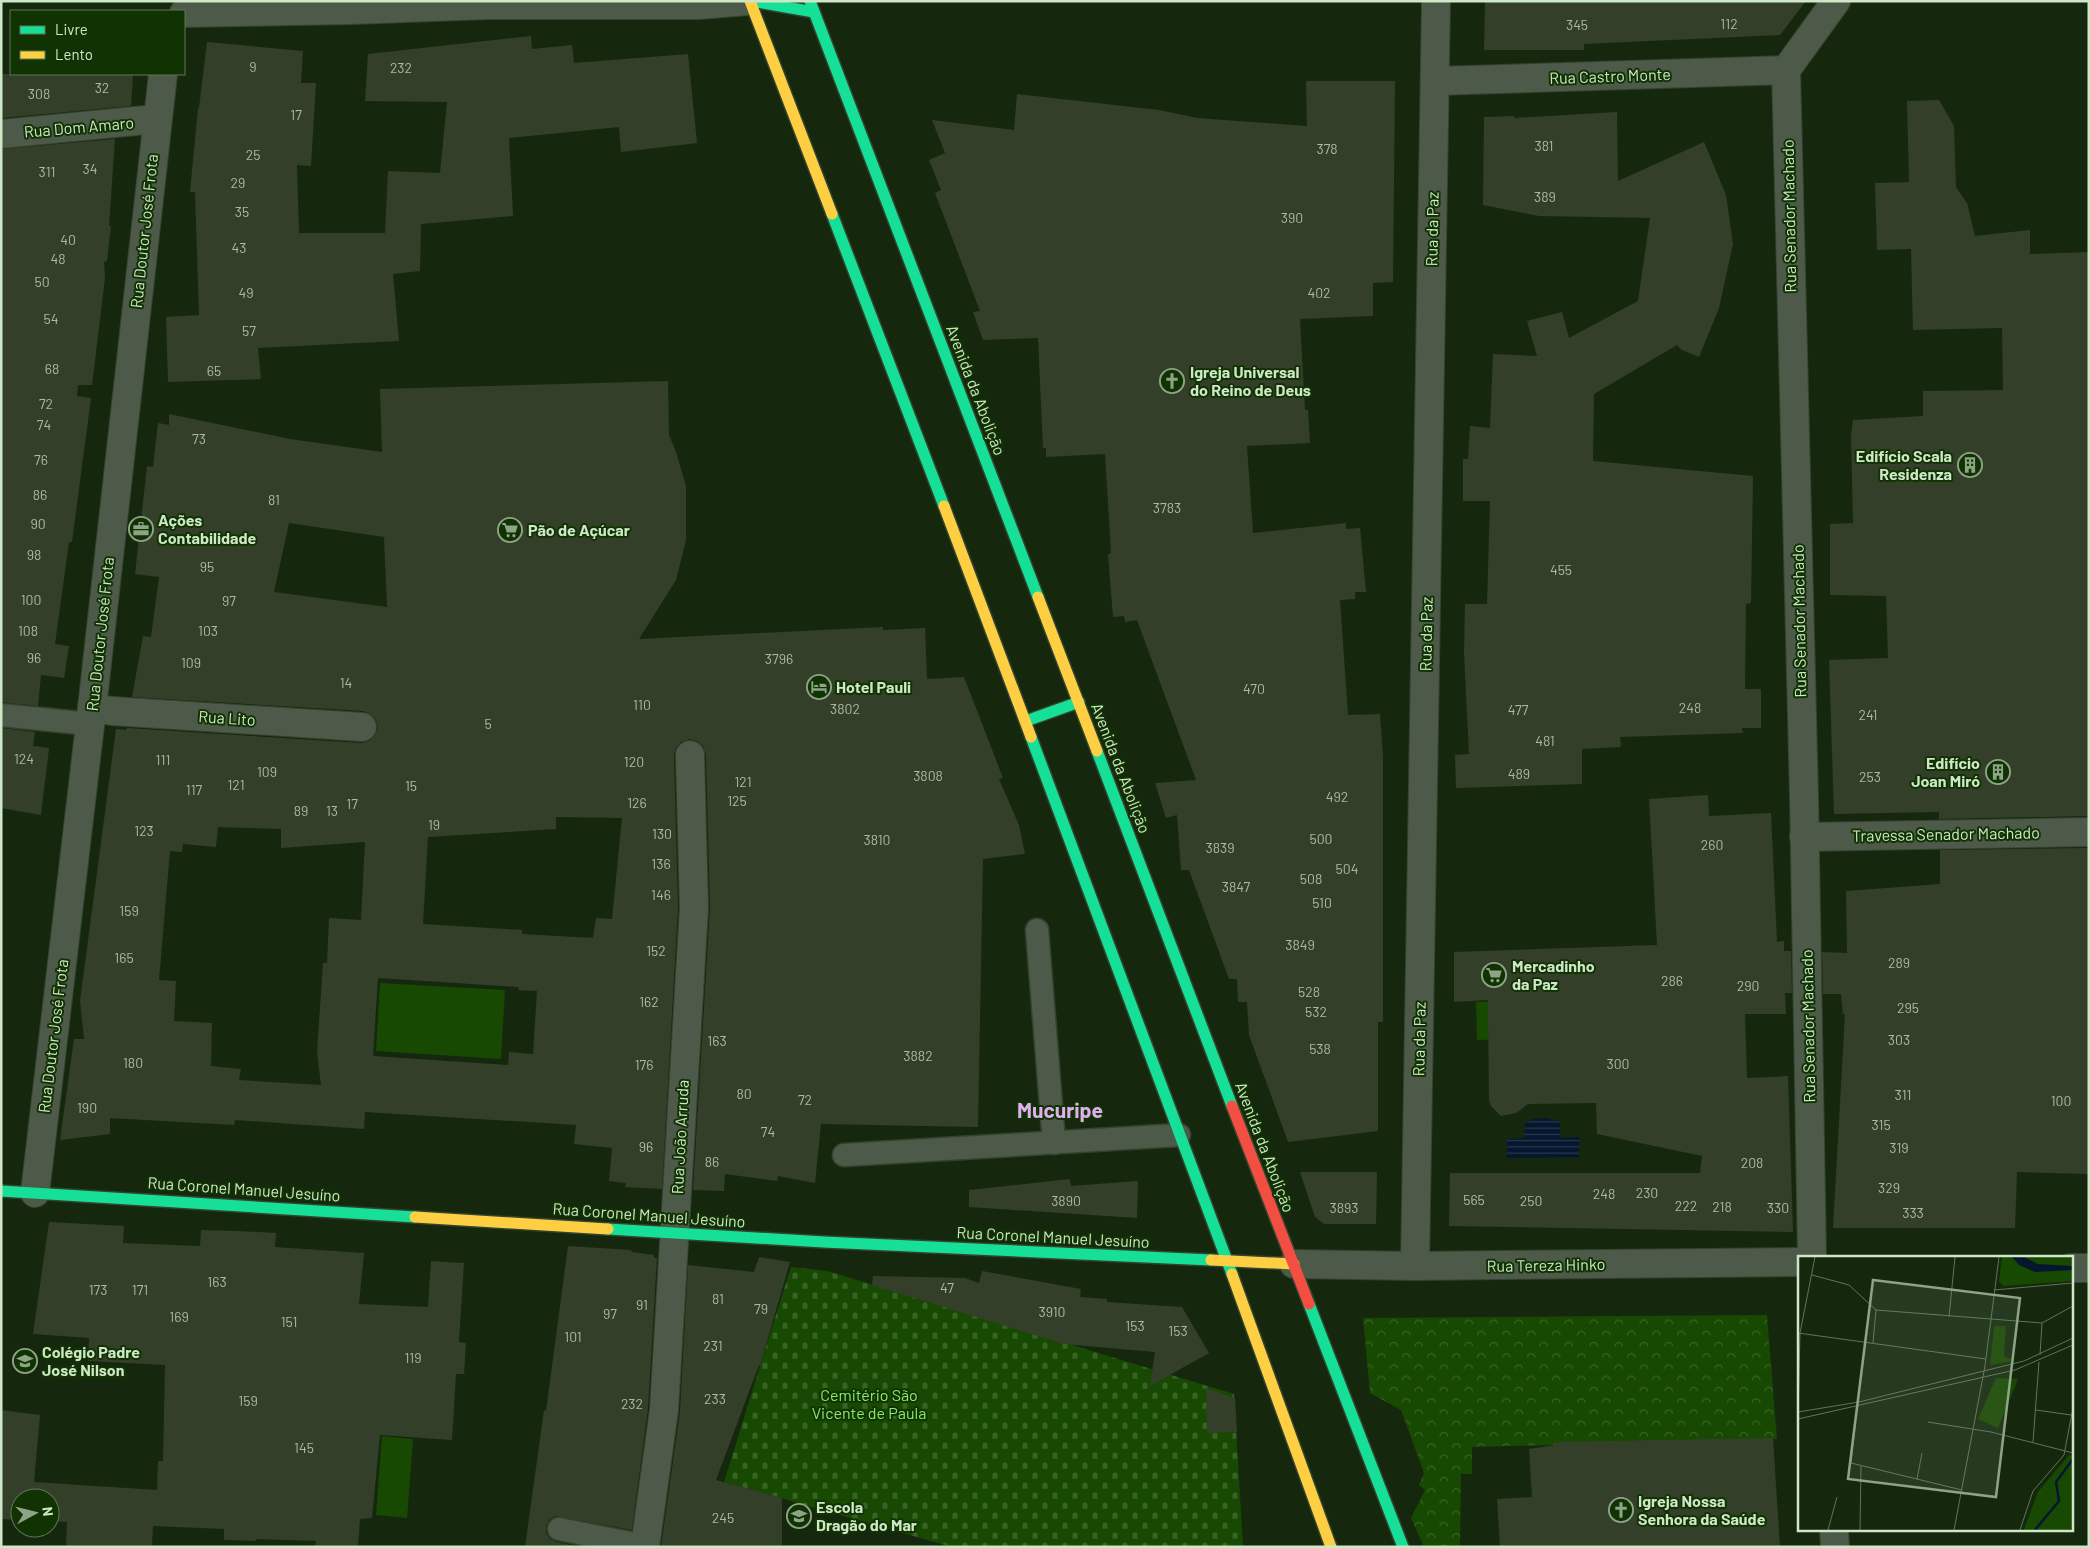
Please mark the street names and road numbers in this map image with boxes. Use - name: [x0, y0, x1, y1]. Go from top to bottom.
- street label: Rua Castro Monte: [1549, 64, 1671, 87]
- street label: Rua Dom Amaro: [23, 112, 135, 141]
- street label: Rua Senador Machado: [1778, 139, 1799, 293]
- street label: Rua Doutor José Frota: [126, 153, 161, 309]
- street label: Rua da Paz: [1421, 192, 1442, 266]
- street label: Avenida da Abolição: [943, 322, 1010, 458]
- street label: Rua Senador Machado: [1788, 544, 1809, 698]
- street label: Rua Doutor José Frota: [82, 556, 117, 712]
- street label: Rua da Paz: [1415, 597, 1436, 671]
- street label: Avenida da Abolição: [1088, 700, 1155, 836]
- street label: Rua Lito: [198, 706, 256, 729]
- street label: Travessa Senador Machado: [1852, 822, 2040, 845]
- street label: Rua Senador Machado: [1797, 949, 1818, 1103]
- street label: Rua Doutor José Frota: [34, 958, 71, 1114]
- street label: Rua da Paz: [1408, 1002, 1429, 1076]
- street label: Rua João Arruda: [667, 1079, 692, 1195]
- street label: Avenida da Abolição: [1232, 1079, 1299, 1215]
- street label: Rua Coronel Manuel Jesuíno: [147, 1172, 341, 1205]
- street label: Rua Coronel Manuel Jesuíno: [552, 1198, 746, 1231]
- street label: Rua Coronel Manuel Jesuíno: [956, 1222, 1150, 1251]
- street label: Rua Tereza Hinko: [1487, 1254, 1605, 1275]

